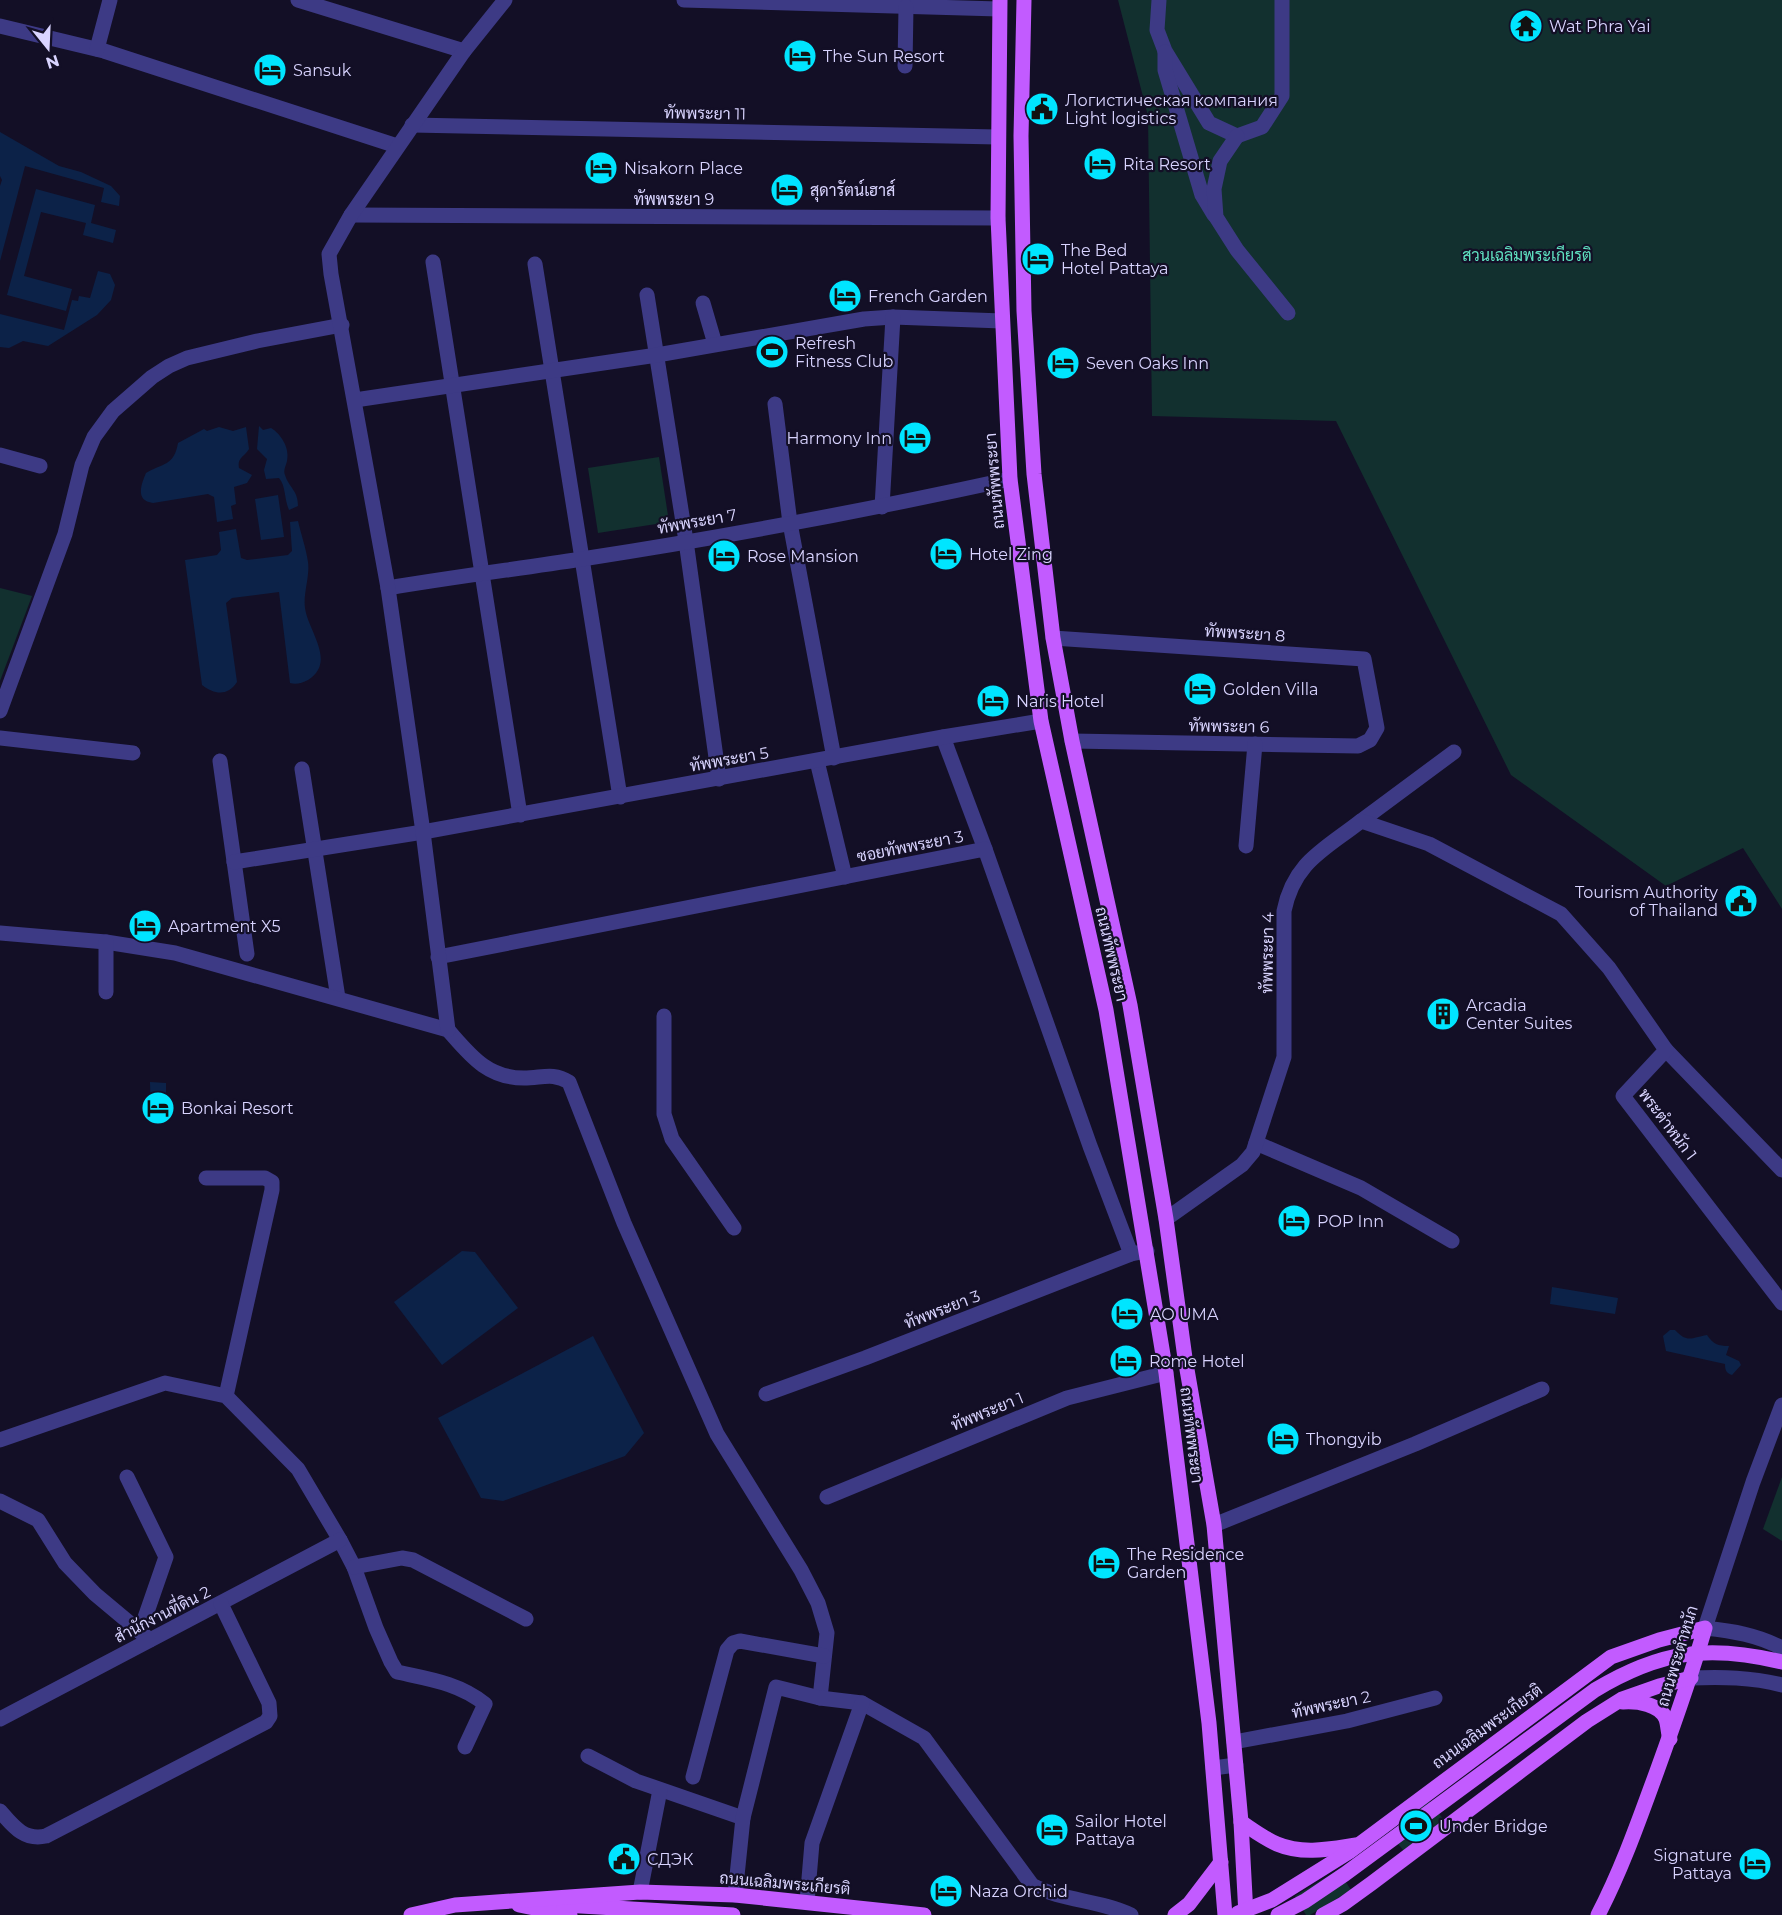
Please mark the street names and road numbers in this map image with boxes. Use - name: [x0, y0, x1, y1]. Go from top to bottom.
- street label: ทัพพระยา 11: [664, 102, 746, 124]
- street label: ทัพพระยา 9: [634, 189, 714, 209]
- street label: ถนนทัพพระยา: [980, 432, 1008, 530]
- street label: ทัพพระยา 7: [656, 504, 738, 538]
- street label: ทัพพระยา 8: [1204, 620, 1286, 646]
- street label: ทัพพระยา 6: [1188, 715, 1270, 737]
- street label: ทัพพระยา 5: [688, 742, 770, 776]
- street label: ซอยทัพพระยา 3: [855, 826, 965, 866]
- street label: ถนนทัพพระยา: [1091, 905, 1133, 1003]
- street label: ทัพพระยา 4: [1256, 912, 1278, 994]
- street label: พระตำหนัก 1: [1634, 1084, 1702, 1164]
- street label: ทัพพระยา 3: [901, 1285, 983, 1333]
- street label: ถนนทัพพระยา: [1176, 1386, 1208, 1484]
- street label: ทัพพระยา 1: [948, 1387, 1026, 1435]
- street label: สำนักงานที่ดิน 2: [109, 1578, 213, 1647]
- street label: ถนนพระตำหนัก: [1652, 1603, 1702, 1709]
- street label: ถนนเฉลิมพระเกียรติ: [1427, 1678, 1546, 1773]
- street label: ทัพพระยา 2: [1290, 1686, 1372, 1722]
- street label: ถนนเฉลิมพระเกียรติ: [719, 1866, 851, 1899]

